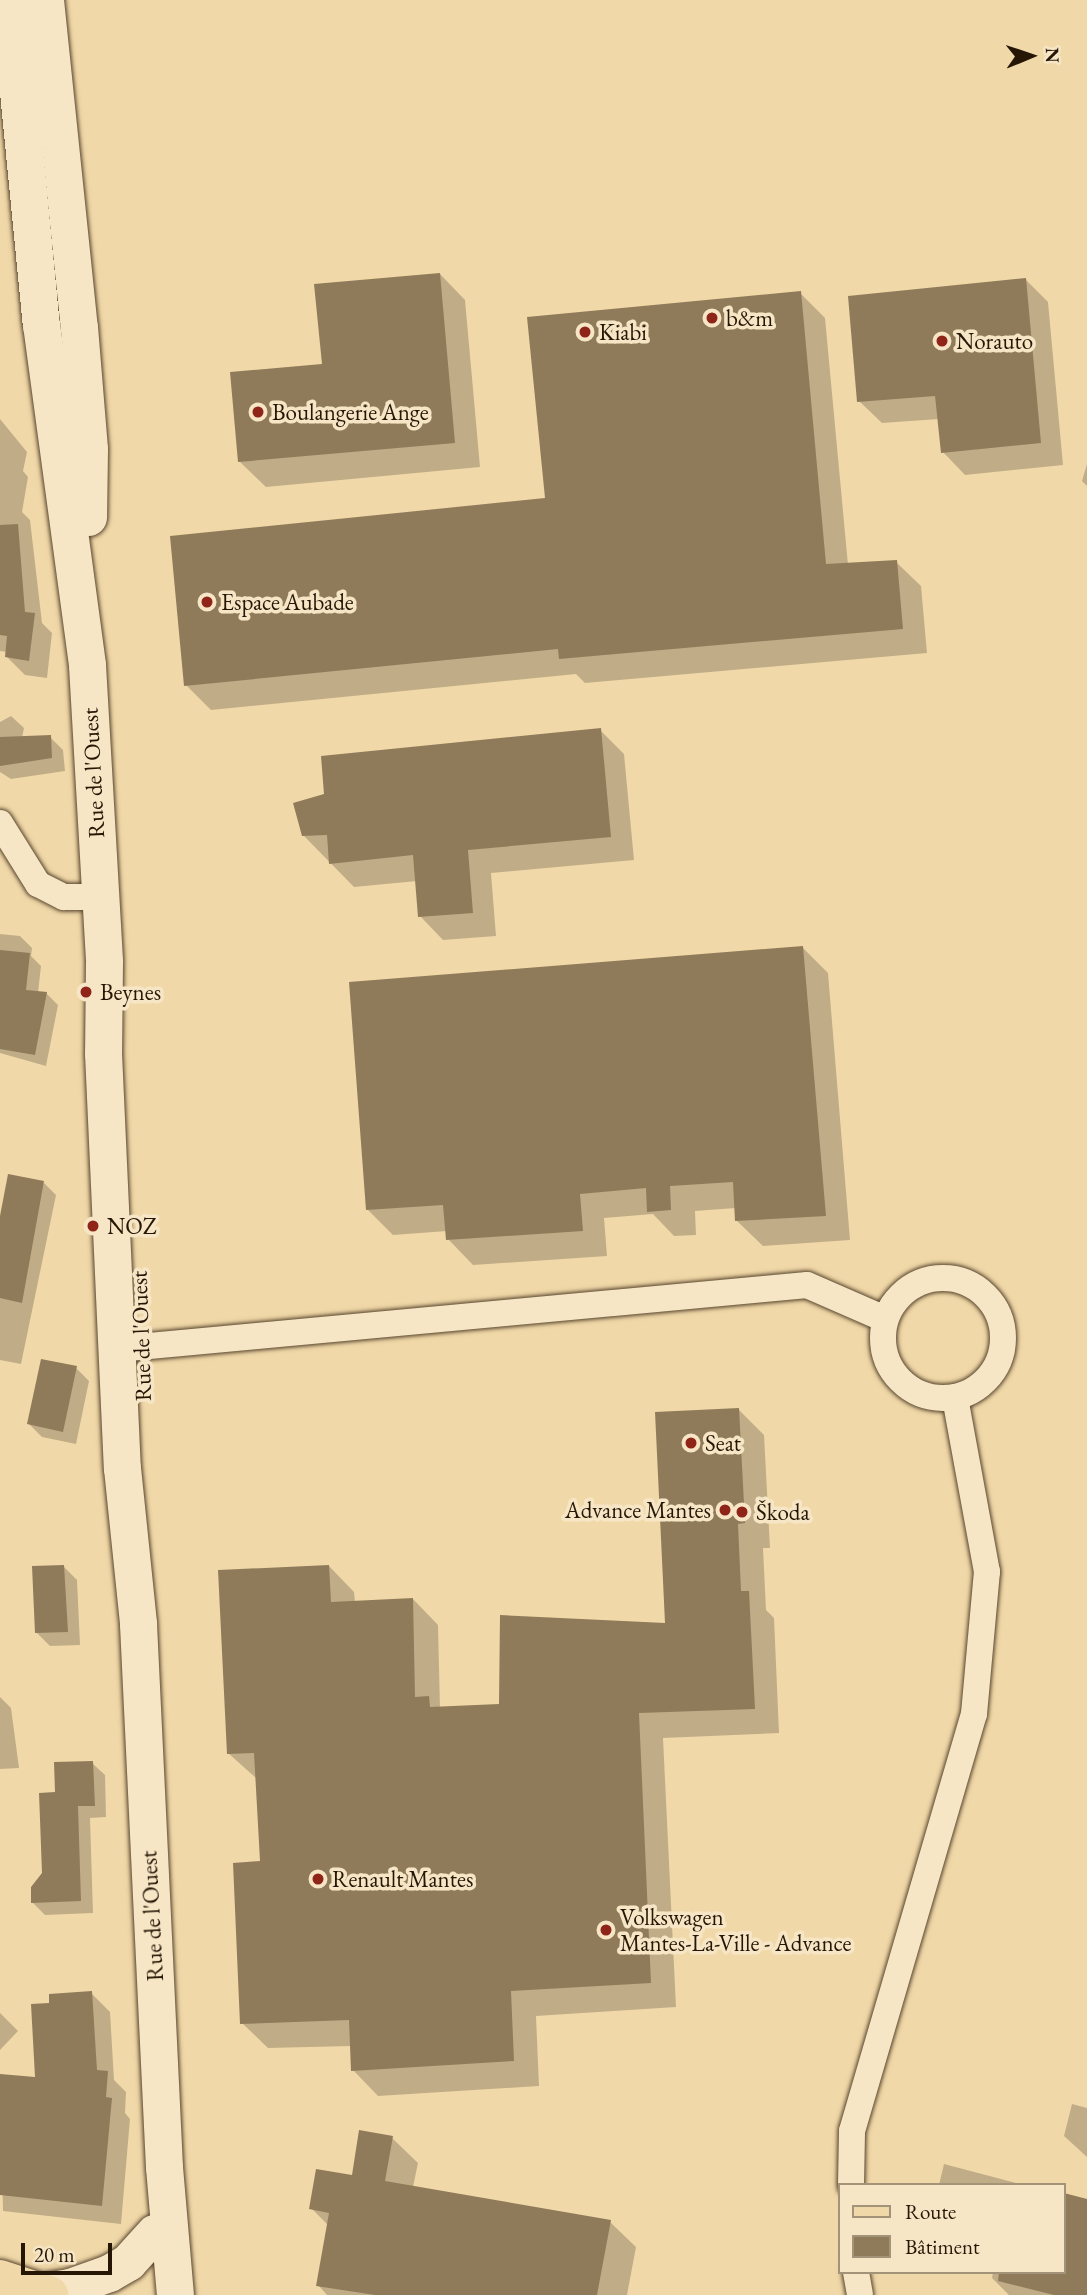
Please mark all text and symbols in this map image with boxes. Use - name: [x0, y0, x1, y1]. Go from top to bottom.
- north arrow: [996, 21, 1066, 91]
- text: N: [1040, 47, 1065, 63]
- place label: b&m: [726, 304, 773, 332]
- marker: b&m: [704, 310, 720, 326]
- place label: Kiabi: [599, 318, 647, 346]
- marker: Kiabi: [577, 324, 593, 340]
- place label: Norauto: [956, 327, 1033, 355]
- marker: Norauto: [934, 333, 950, 349]
- place label: Boulangerie Ange: [272, 398, 429, 426]
- marker: Boulangerie Ange: [250, 404, 266, 420]
- place label: Espace Aubade: [221, 588, 354, 616]
- marker: Espace Aubade: [199, 594, 215, 610]
- street label: Rue de l'Ouest: [76, 707, 110, 839]
- place label: Beynes: [100, 978, 161, 1006]
- marker: Beynes: [78, 984, 94, 1000]
- place label: NOZ: [107, 1212, 157, 1240]
- marker: NOZ: [85, 1218, 101, 1234]
- street label: Rue de l'Ouest: [125, 1270, 157, 1402]
- place label: Seat: [705, 1429, 741, 1457]
- marker: Seat: [683, 1435, 699, 1451]
- place label: Advance Mantes: [565, 1496, 711, 1524]
- place label: Škoda: [756, 1498, 810, 1526]
- marker: Advance Mantes: [717, 1502, 733, 1518]
- marker: Škoda: [734, 1504, 750, 1520]
- street label: Rue de l'Ouest: [135, 1850, 169, 1982]
- place label: Renault Mantes: [332, 1865, 473, 1893]
- marker: Renault Mantes: [310, 1871, 326, 1887]
- place label: Volkswagen Mantes-La-Ville - Advance: [620, 1903, 851, 1957]
- marker: Volkswagen Mantes-La-Ville - Advance: [598, 1922, 614, 1938]
- legend: [838, 2183, 1066, 2274]
- text: Route: [905, 2198, 956, 2225]
- scale bar: [24, 2228, 116, 2272]
- text: Bâtiment: [905, 2233, 980, 2260]
- text: 20 m: [34, 2241, 75, 2268]

